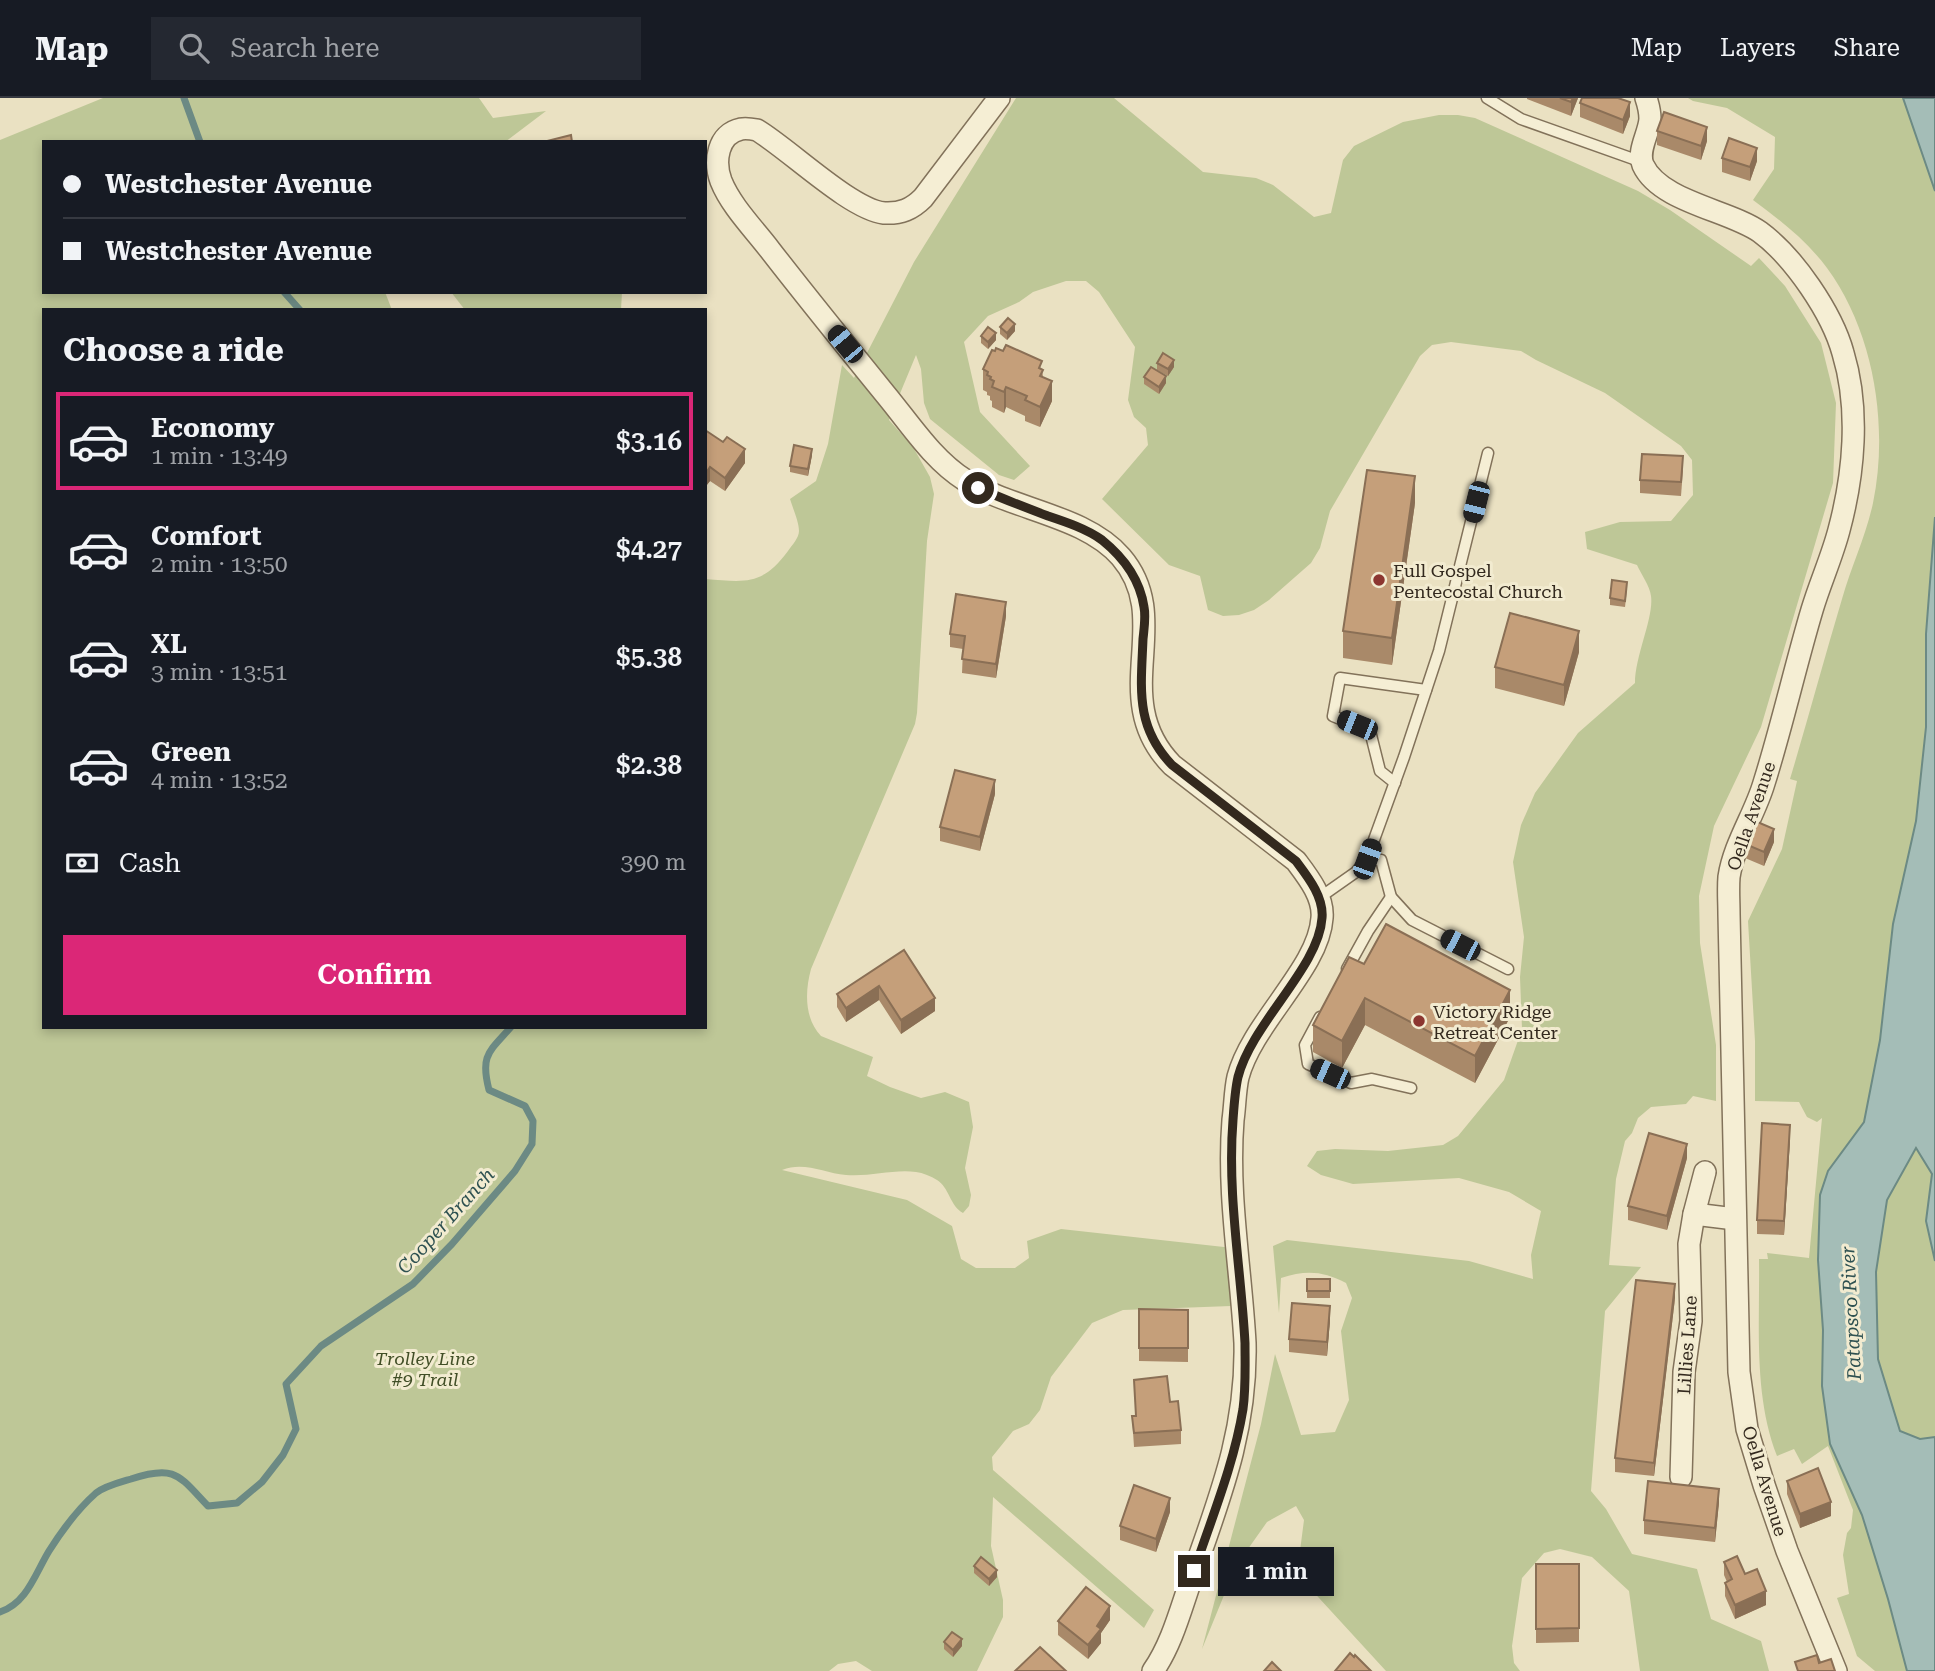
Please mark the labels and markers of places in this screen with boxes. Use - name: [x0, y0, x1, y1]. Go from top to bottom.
- place label: Full Gospel Pentecostal Church: [1393, 560, 1563, 602]
- marker: Full Gospel Pentecostal Church: [1371, 572, 1387, 588]
- place label: Victory Ridge Retreat Center: [1433, 1001, 1558, 1043]
- marker: Victory Ridge Retreat Center: [1411, 1013, 1427, 1029]

